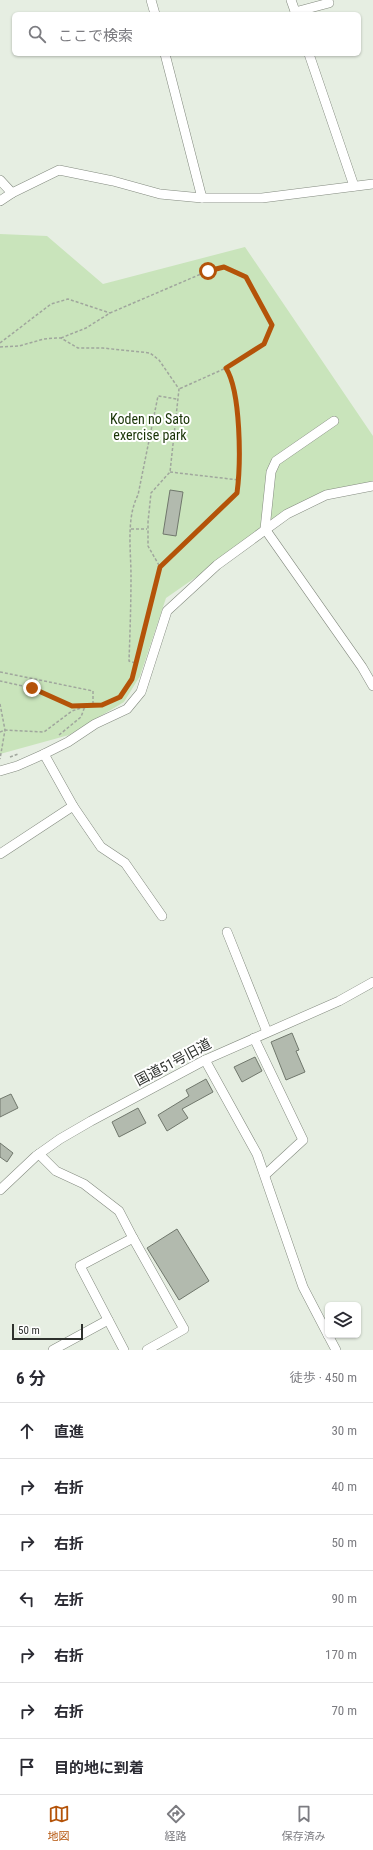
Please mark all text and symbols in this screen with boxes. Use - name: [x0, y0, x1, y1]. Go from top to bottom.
- search box: [12, 12, 361, 56]
- icon: search: [26, 23, 48, 45]
- text: ここで検索: [58, 27, 133, 45]
- route start: [199, 262, 217, 280]
- park label: Koden no Sato exercise park: [110, 411, 190, 443]
- route end: [23, 679, 41, 697]
- street label: 国道51号旧道: [132, 1035, 214, 1089]
- map controls: [325, 1302, 361, 1338]
- button: layers: [325, 1302, 361, 1338]
- scale bar: [12, 1322, 83, 1341]
- text: 50 m: [18, 1324, 40, 1337]
- text: 6 分: [16, 1368, 46, 1388]
- text: 徒歩 · 450 m: [290, 1370, 357, 1385]
- icon: ahead: [16, 1420, 38, 1442]
- text: 直進: [54, 1423, 84, 1441]
- text: 30 m: [331, 1423, 357, 1438]
- icon: right: [16, 1476, 38, 1498]
- text: 右折: [54, 1479, 84, 1497]
- text: 40 m: [331, 1479, 357, 1494]
- icon: right: [16, 1532, 38, 1554]
- text: 右折: [54, 1535, 84, 1553]
- text: 50 m: [331, 1535, 357, 1550]
- icon: left: [16, 1588, 38, 1610]
- text: 左折: [54, 1591, 84, 1609]
- text: 90 m: [331, 1591, 357, 1606]
- icon: right: [16, 1644, 38, 1666]
- text: 右折: [54, 1647, 84, 1665]
- text: 170 m: [325, 1647, 357, 1662]
- icon: right: [16, 1700, 38, 1722]
- text: 右折: [54, 1703, 84, 1721]
- text: 70 m: [331, 1703, 357, 1718]
- icon: arrive: [16, 1756, 38, 1778]
- text: 目的地に到着: [54, 1759, 144, 1777]
- tab: 地図: [48, 1803, 70, 1843]
- tab: 経路: [165, 1803, 187, 1843]
- tab: 保存済み: [282, 1803, 326, 1843]

